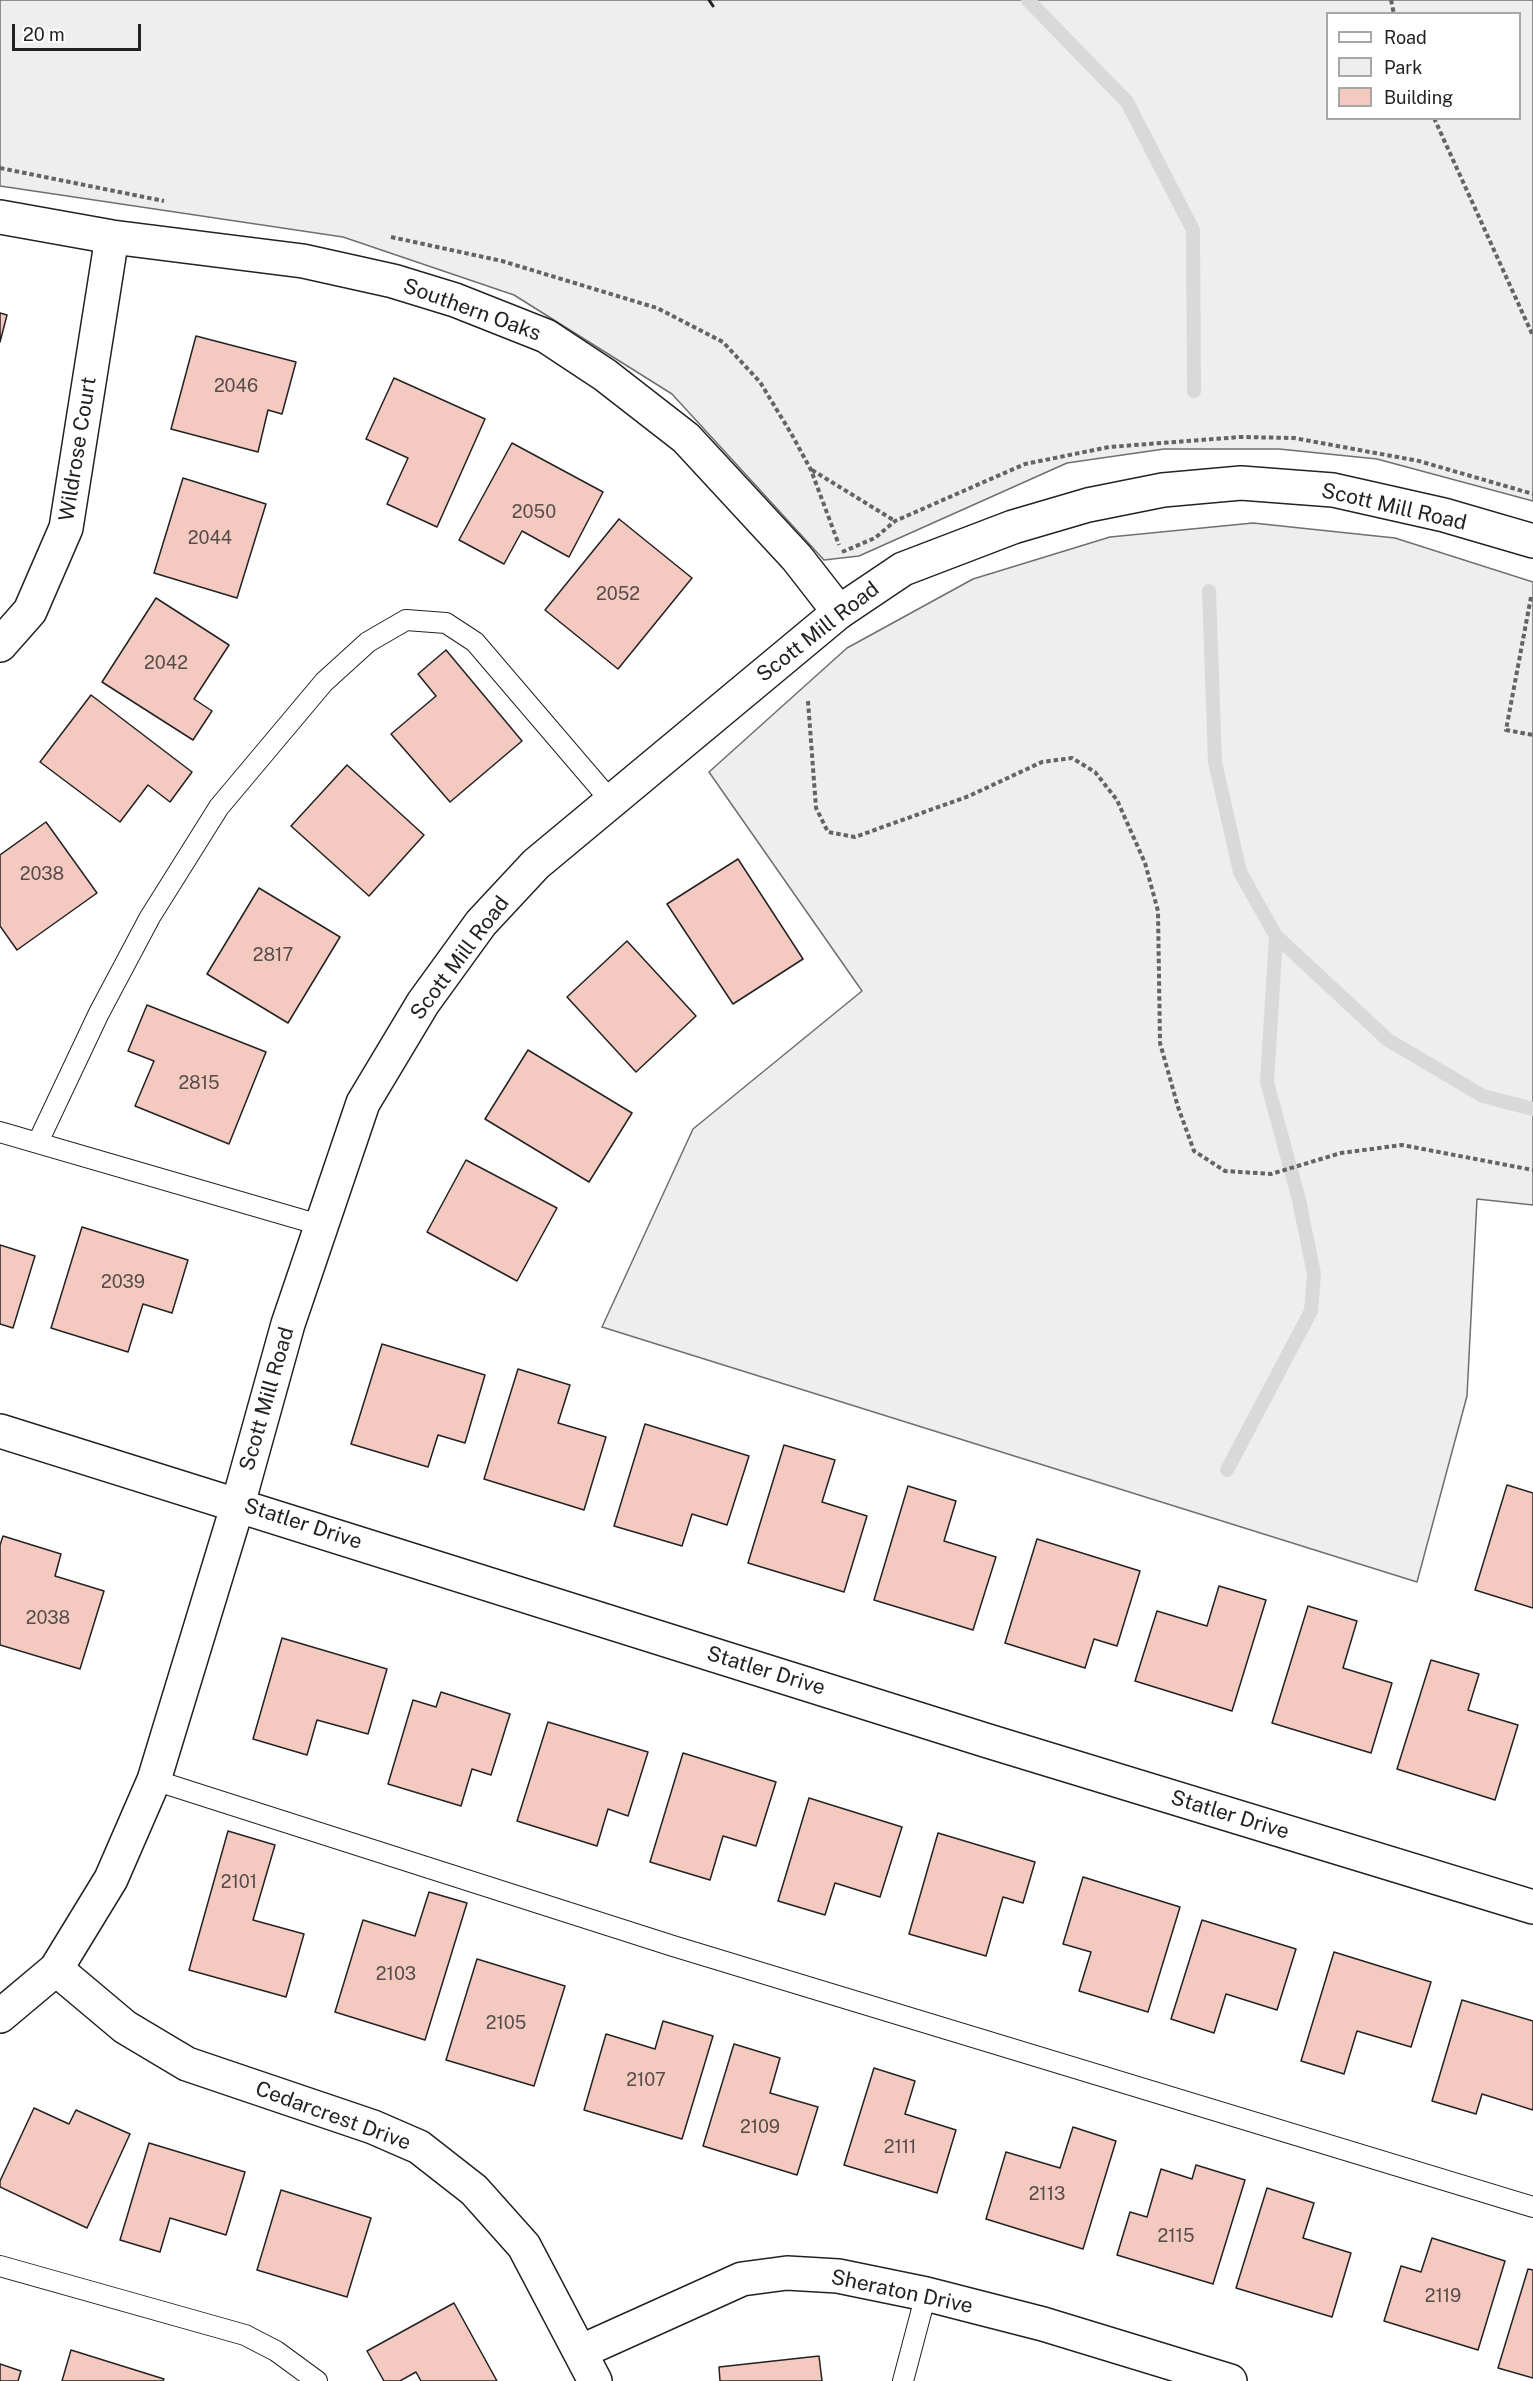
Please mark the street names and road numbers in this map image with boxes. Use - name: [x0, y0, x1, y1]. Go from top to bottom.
- street label: Southern Oaks: [400, 273, 544, 347]
- street label: Wildrose Court: [54, 375, 102, 523]
- street label: Scott Mill Road: [1319, 478, 1469, 536]
- street label: Scott Mill Road: [752, 576, 884, 688]
- street label: Scott Mill Road: [405, 891, 515, 1025]
- street label: Scott Mill Road: [234, 1324, 300, 1474]
- street label: Statler Drive: [241, 1493, 365, 1555]
- street label: Statler Drive: [704, 1641, 828, 1701]
- street label: Statler Drive: [1168, 1785, 1292, 1845]
- street label: Cedarcrest Drive: [252, 2076, 414, 2156]
- street label: Sheraton Drive: [829, 2265, 975, 2319]

